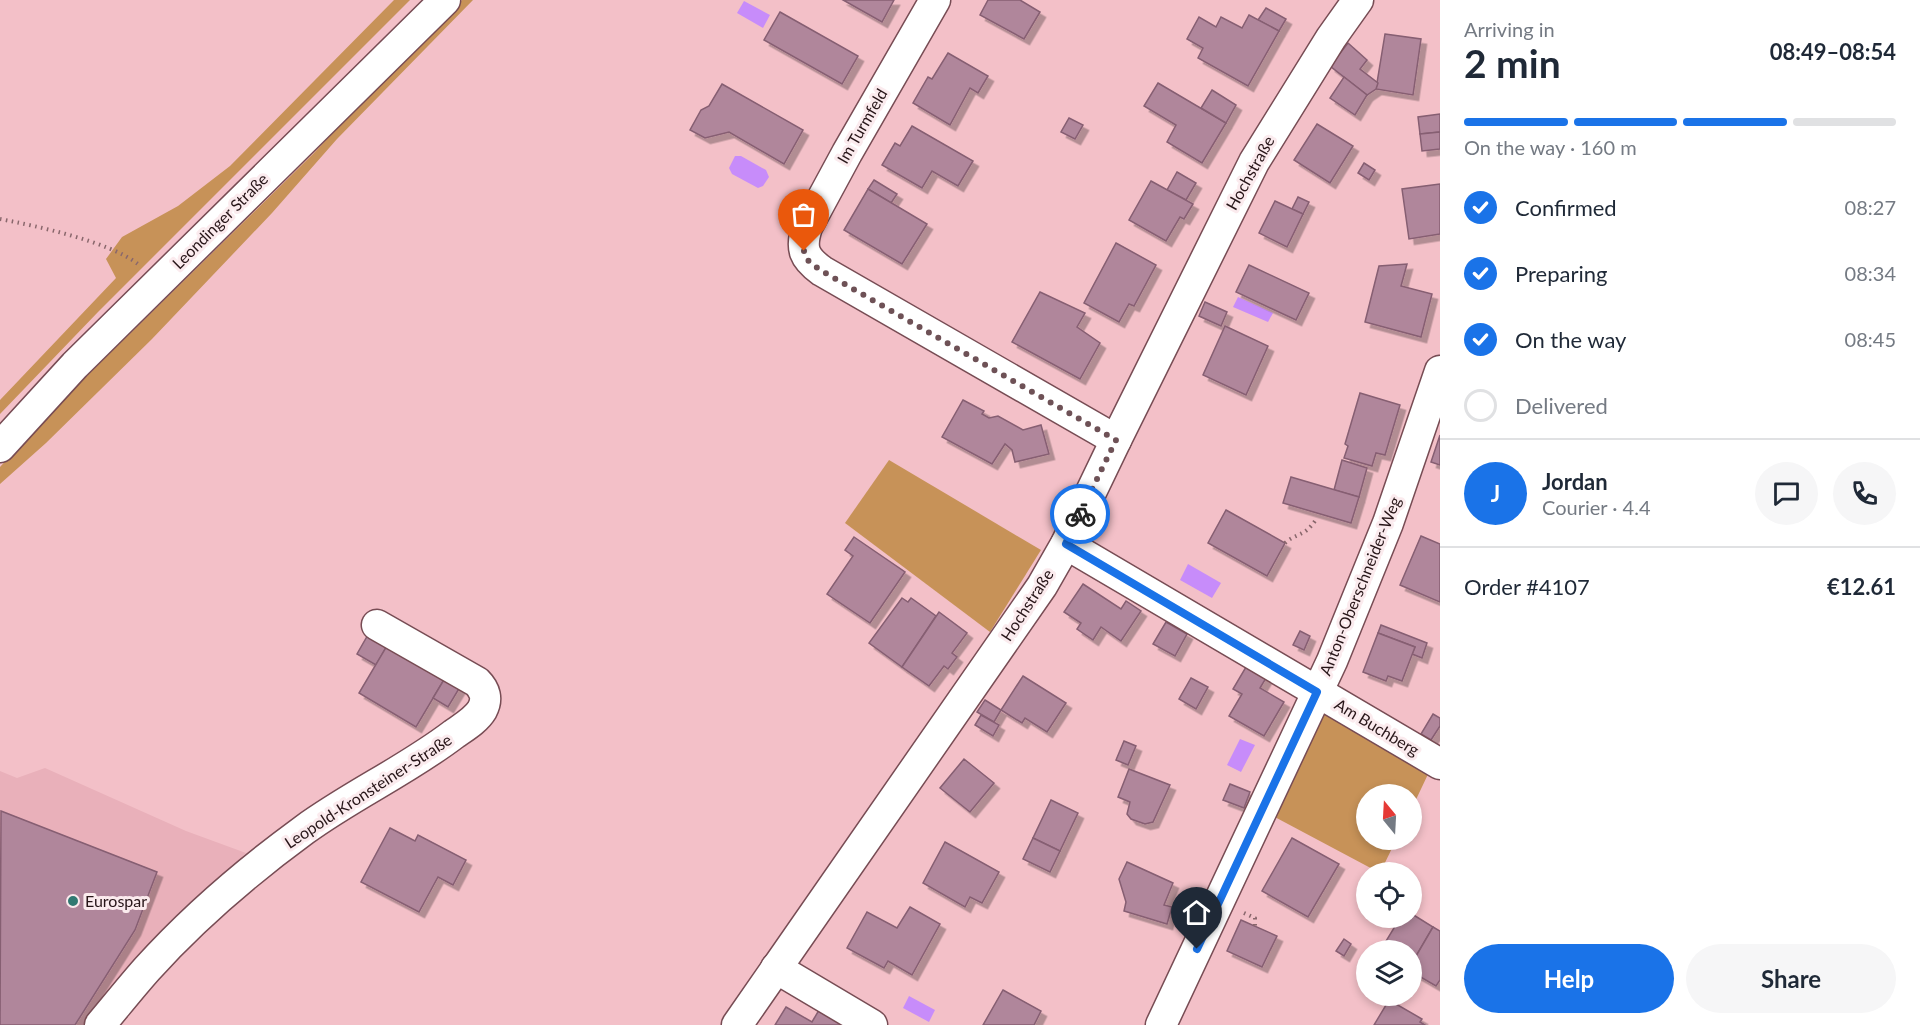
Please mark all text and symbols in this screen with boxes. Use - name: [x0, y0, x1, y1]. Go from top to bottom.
- text: Arriving in: [1464, 17, 1555, 41]
- text: 08:49–08:54: [1770, 38, 1896, 65]
- text: 2 min: [1464, 40, 1561, 86]
- street label: Im Turmfeld: [833, 85, 891, 167]
- street label: Hochstraße: [1221, 132, 1278, 213]
- text: On the way · 160 m: [1464, 135, 1637, 159]
- street label: Leondinger Straße: [168, 169, 271, 272]
- pin: [778, 189, 829, 251]
- icon: check: [1464, 191, 1497, 224]
- text: Confirmed: [1515, 194, 1617, 221]
- text: 08:27: [1845, 195, 1896, 219]
- icon: bag: [787, 198, 820, 231]
- icon: check: [1464, 257, 1497, 290]
- text: Preparing: [1515, 260, 1607, 287]
- text: 08:34: [1845, 261, 1896, 285]
- icon: check: [1464, 323, 1497, 356]
- text: On the way: [1515, 326, 1626, 353]
- text: 08:45: [1845, 327, 1896, 351]
- text: Delivered: [1515, 392, 1608, 419]
- button: chat: [1755, 462, 1818, 525]
- button: phone: [1833, 462, 1896, 525]
- text: Jordan: [1542, 468, 1608, 495]
- text: J: [1491, 480, 1500, 507]
- courier: [1050, 484, 1110, 544]
- street label: Anton-Oberschneider-Weg: [1315, 494, 1404, 678]
- text: Courier · 4.4: [1542, 495, 1651, 519]
- icon: bike: [1064, 498, 1097, 531]
- street label: Hochstraße: [996, 565, 1057, 644]
- text: Order #4107: [1464, 573, 1590, 600]
- text: €12.61: [1827, 573, 1896, 600]
- street label: Am Buchberg: [1332, 694, 1423, 759]
- street label: Leopold-Kronsteiner-Straße: [281, 729, 455, 852]
- north arrow: [1356, 784, 1422, 850]
- map controls: [1356, 784, 1422, 1006]
- button: locate: [1356, 862, 1422, 928]
- pin: [1171, 887, 1222, 949]
- place label: Eurospar: [85, 891, 147, 910]
- marker: Eurospar: [66, 894, 80, 908]
- icon: home: [1180, 896, 1213, 929]
- button: layers: [1356, 940, 1422, 1006]
- button: Help: [1464, 944, 1674, 1013]
- button: Share: [1686, 944, 1896, 1013]

